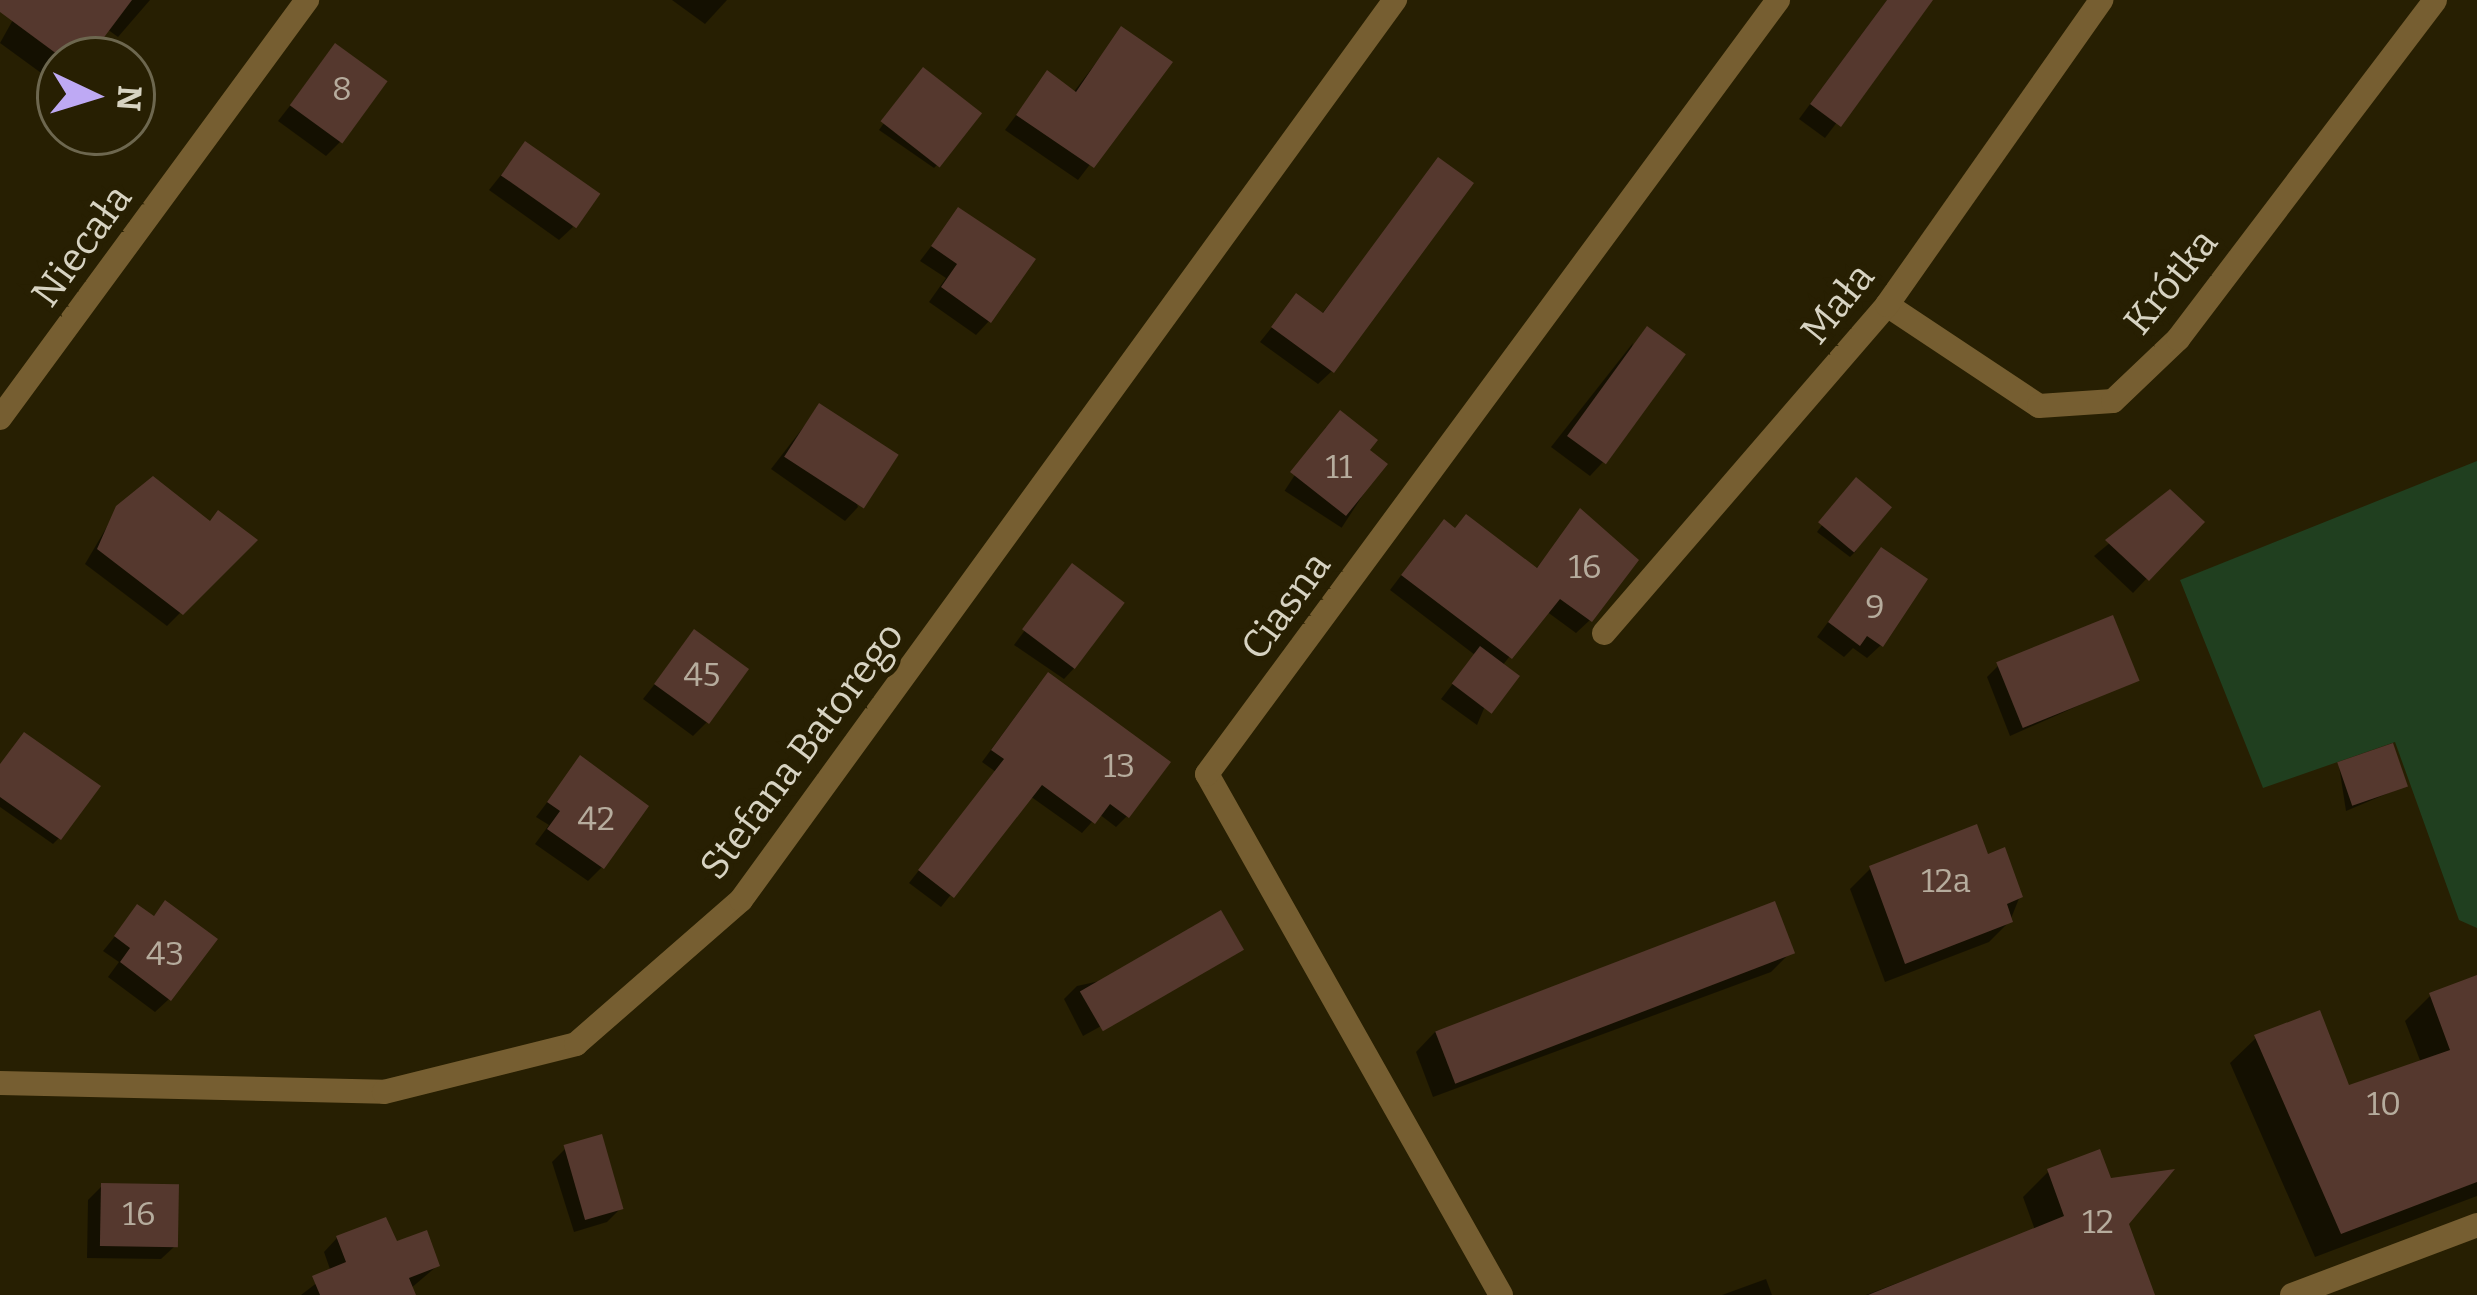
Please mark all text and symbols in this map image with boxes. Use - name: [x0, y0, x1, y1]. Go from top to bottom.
- north arrow: [36, 36, 156, 156]
- house number: 8: [332, 70, 352, 110]
- text: N: [108, 84, 150, 112]
- street label: Niecała: [22, 176, 142, 316]
- street label: Krótka: [2114, 220, 2228, 344]
- street label: Mała: [1792, 254, 1884, 354]
- house number: 11: [1326, 448, 1352, 488]
- street label: Ciasna: [1231, 543, 1341, 669]
- house number: 16: [1569, 548, 1601, 588]
- house number: 9: [1865, 588, 1885, 628]
- street label: Stefana Batorego: [690, 613, 914, 889]
- house number: 45: [684, 656, 720, 696]
- house number: 13: [1103, 747, 1135, 787]
- house number: 42: [577, 800, 615, 840]
- house number: 12a: [1921, 862, 1971, 902]
- house number: 43: [146, 935, 184, 975]
- house number: 10: [2367, 1085, 2401, 1125]
- house number: 16: [123, 1195, 155, 1235]
- house number: 12: [2082, 1203, 2114, 1243]

